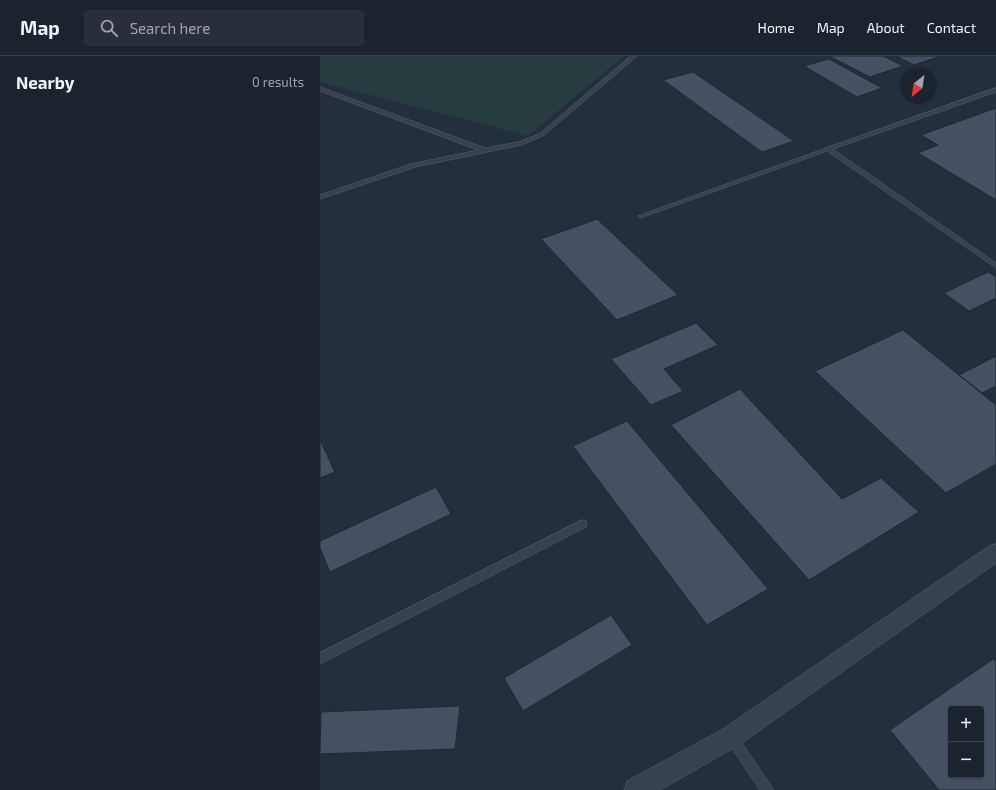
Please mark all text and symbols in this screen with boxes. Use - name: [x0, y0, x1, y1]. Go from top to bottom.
- search box: [84, 10, 364, 46]
- text: Map: [20, 16, 60, 39]
- icon: search: [98, 17, 120, 39]
- text: Search here: [130, 19, 210, 37]
- text: Home: [758, 19, 795, 36]
- text: Map: [817, 19, 845, 36]
- text: About: [867, 19, 905, 36]
- text: Contact: [927, 19, 976, 36]
- north arrow: [900, 68, 936, 104]
- text: Nearby: [16, 72, 74, 92]
- text: 0 results: [252, 74, 304, 90]
- map controls: [948, 706, 984, 778]
- button: +: [948, 706, 984, 742]
- button: −: [948, 742, 984, 778]

